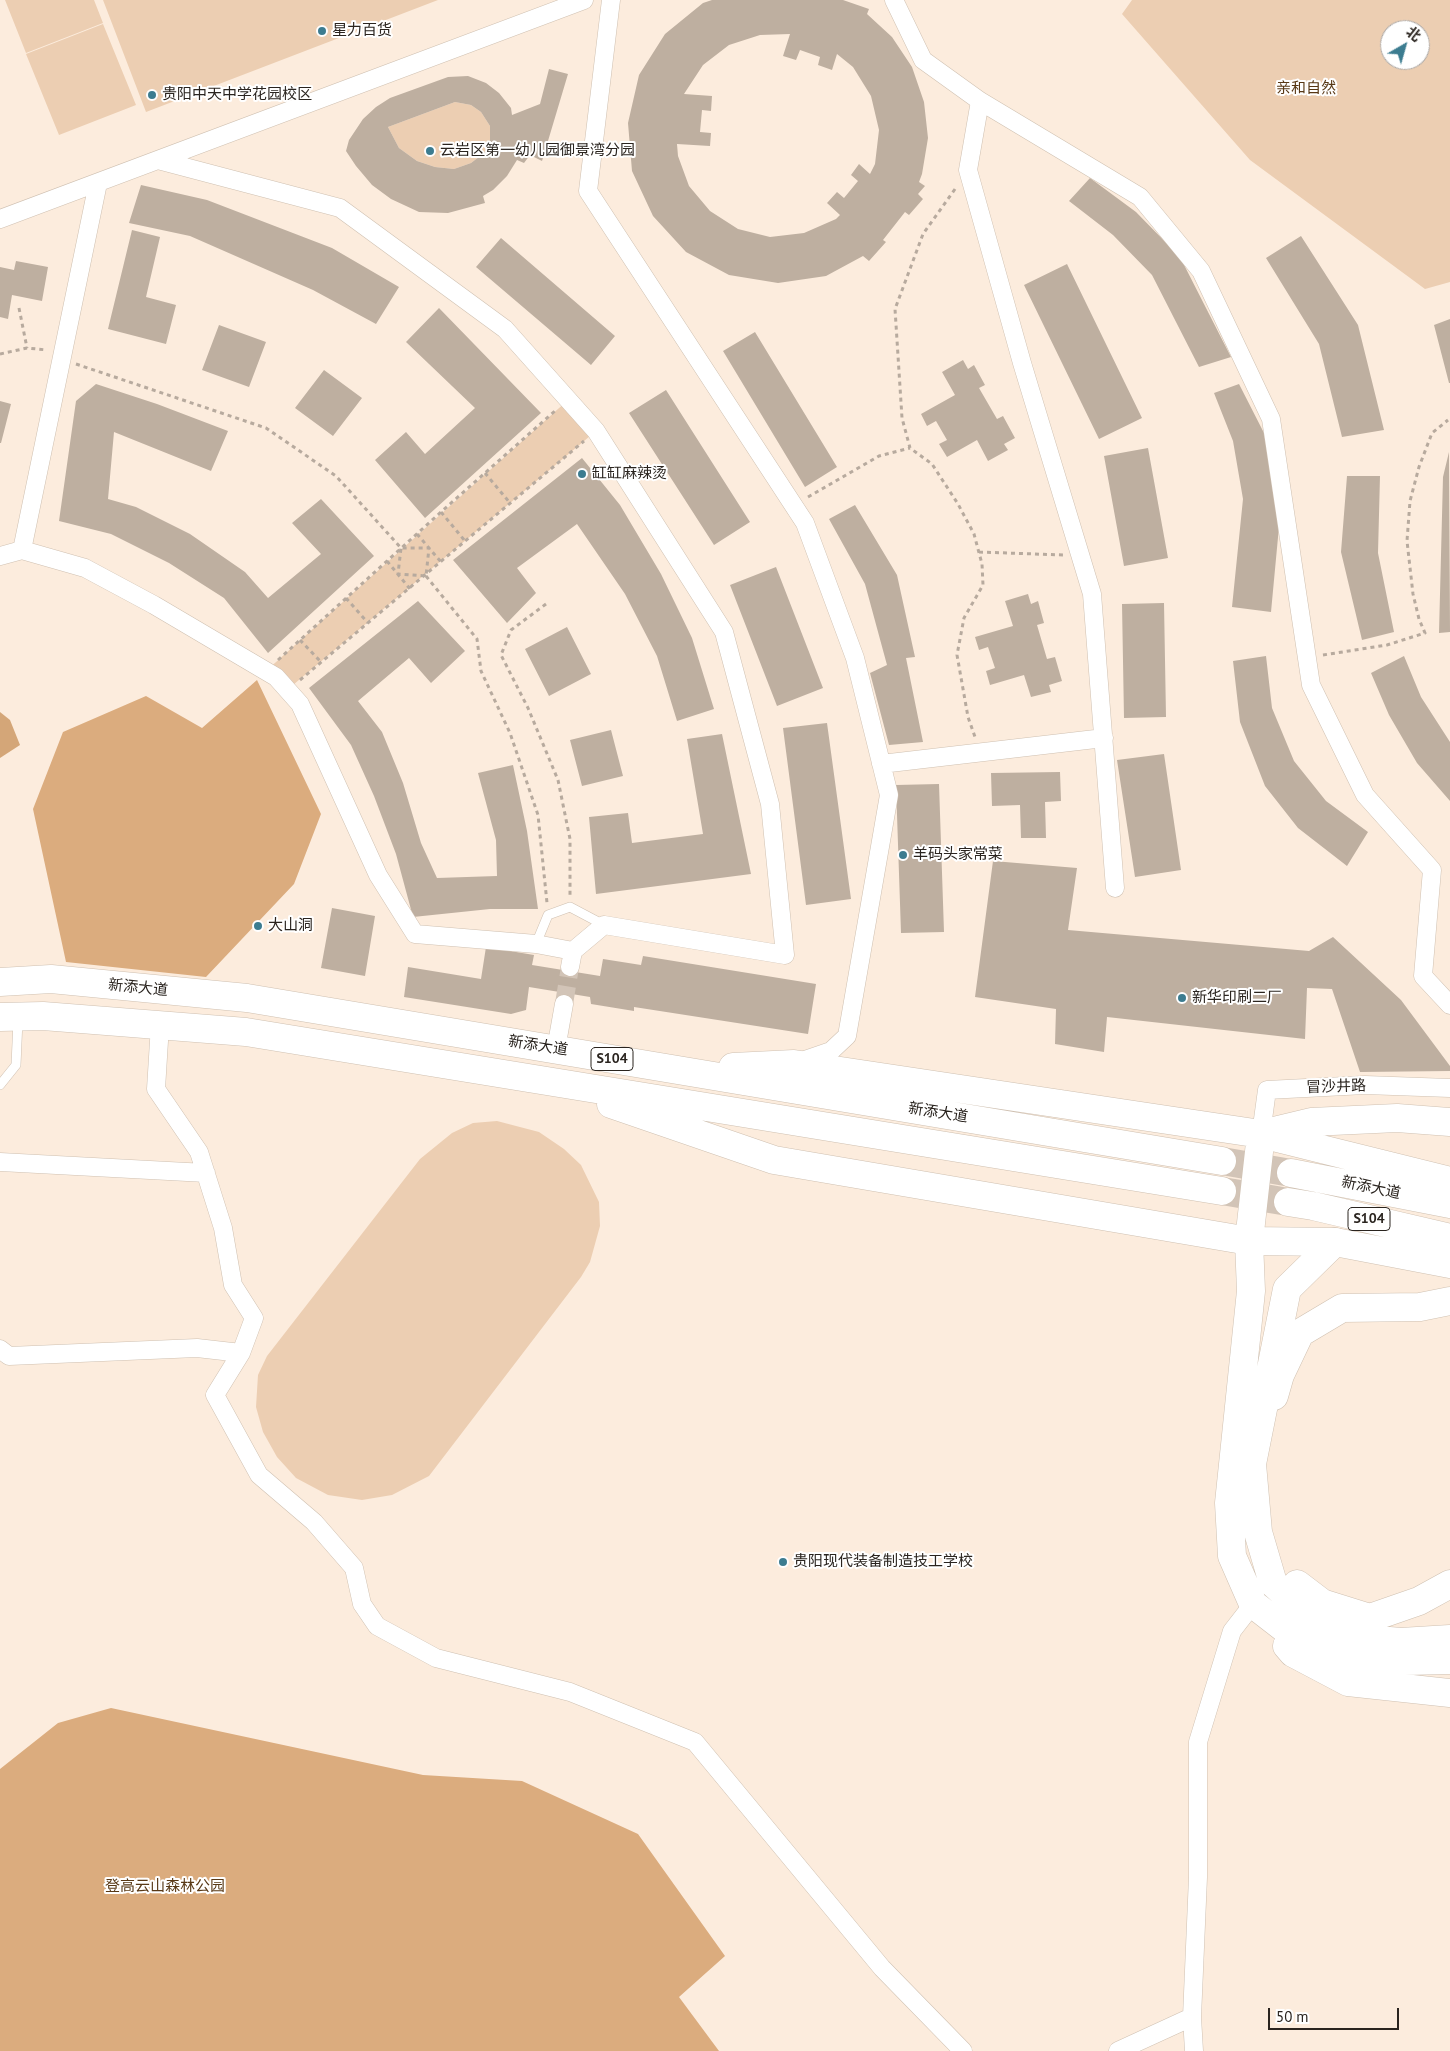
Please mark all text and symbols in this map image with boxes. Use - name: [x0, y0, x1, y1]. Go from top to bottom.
- north arrow: [1380, 20, 1430, 70]
- place label: 星力百货: [332, 22, 392, 40]
- text: 北: [1403, 23, 1425, 45]
- marker: 星力百货: [316, 25, 328, 37]
- park label: 亲和自然: [1276, 80, 1336, 98]
- place label: 贵阳中天中学花园校区: [162, 86, 312, 104]
- marker: 贵阳中天中学花园校区: [146, 89, 158, 101]
- place label: 云岩区第一幼儿园御景湾分园: [440, 142, 635, 160]
- marker: 云岩区第一幼儿园御景湾分园: [424, 145, 436, 157]
- place label: 缸缸麻辣烫: [592, 465, 667, 483]
- marker: 缸缸麻辣烫: [576, 468, 588, 480]
- place label: 羊码头家常菜: [913, 846, 1003, 864]
- marker: 羊码头家常菜: [897, 849, 909, 861]
- place label: 大山洞: [268, 917, 313, 935]
- marker: 大山洞: [252, 920, 264, 932]
- street label: 新添大道: [107, 976, 169, 1000]
- place label: 新华印刷二厂: [1192, 989, 1282, 1007]
- marker: 新华印刷二厂: [1176, 992, 1188, 1004]
- street label: 新添大道: [507, 1032, 569, 1060]
- road number: S104: [591, 1048, 633, 1070]
- street label: 冒沙井路: [1306, 1077, 1366, 1097]
- street label: 新添大道: [907, 1099, 969, 1127]
- street label: 新添大道: [1340, 1173, 1402, 1203]
- road number: S104: [1348, 1208, 1390, 1230]
- place label: 贵阳现代装备制造技工学校: [793, 1553, 973, 1571]
- marker: 贵阳现代装备制造技工学校: [777, 1556, 789, 1568]
- park label: 登高云山森林公园: [105, 1878, 225, 1896]
- scale bar: [1270, 1998, 1401, 2030]
- text: 50 m: [1276, 2007, 1309, 2026]

